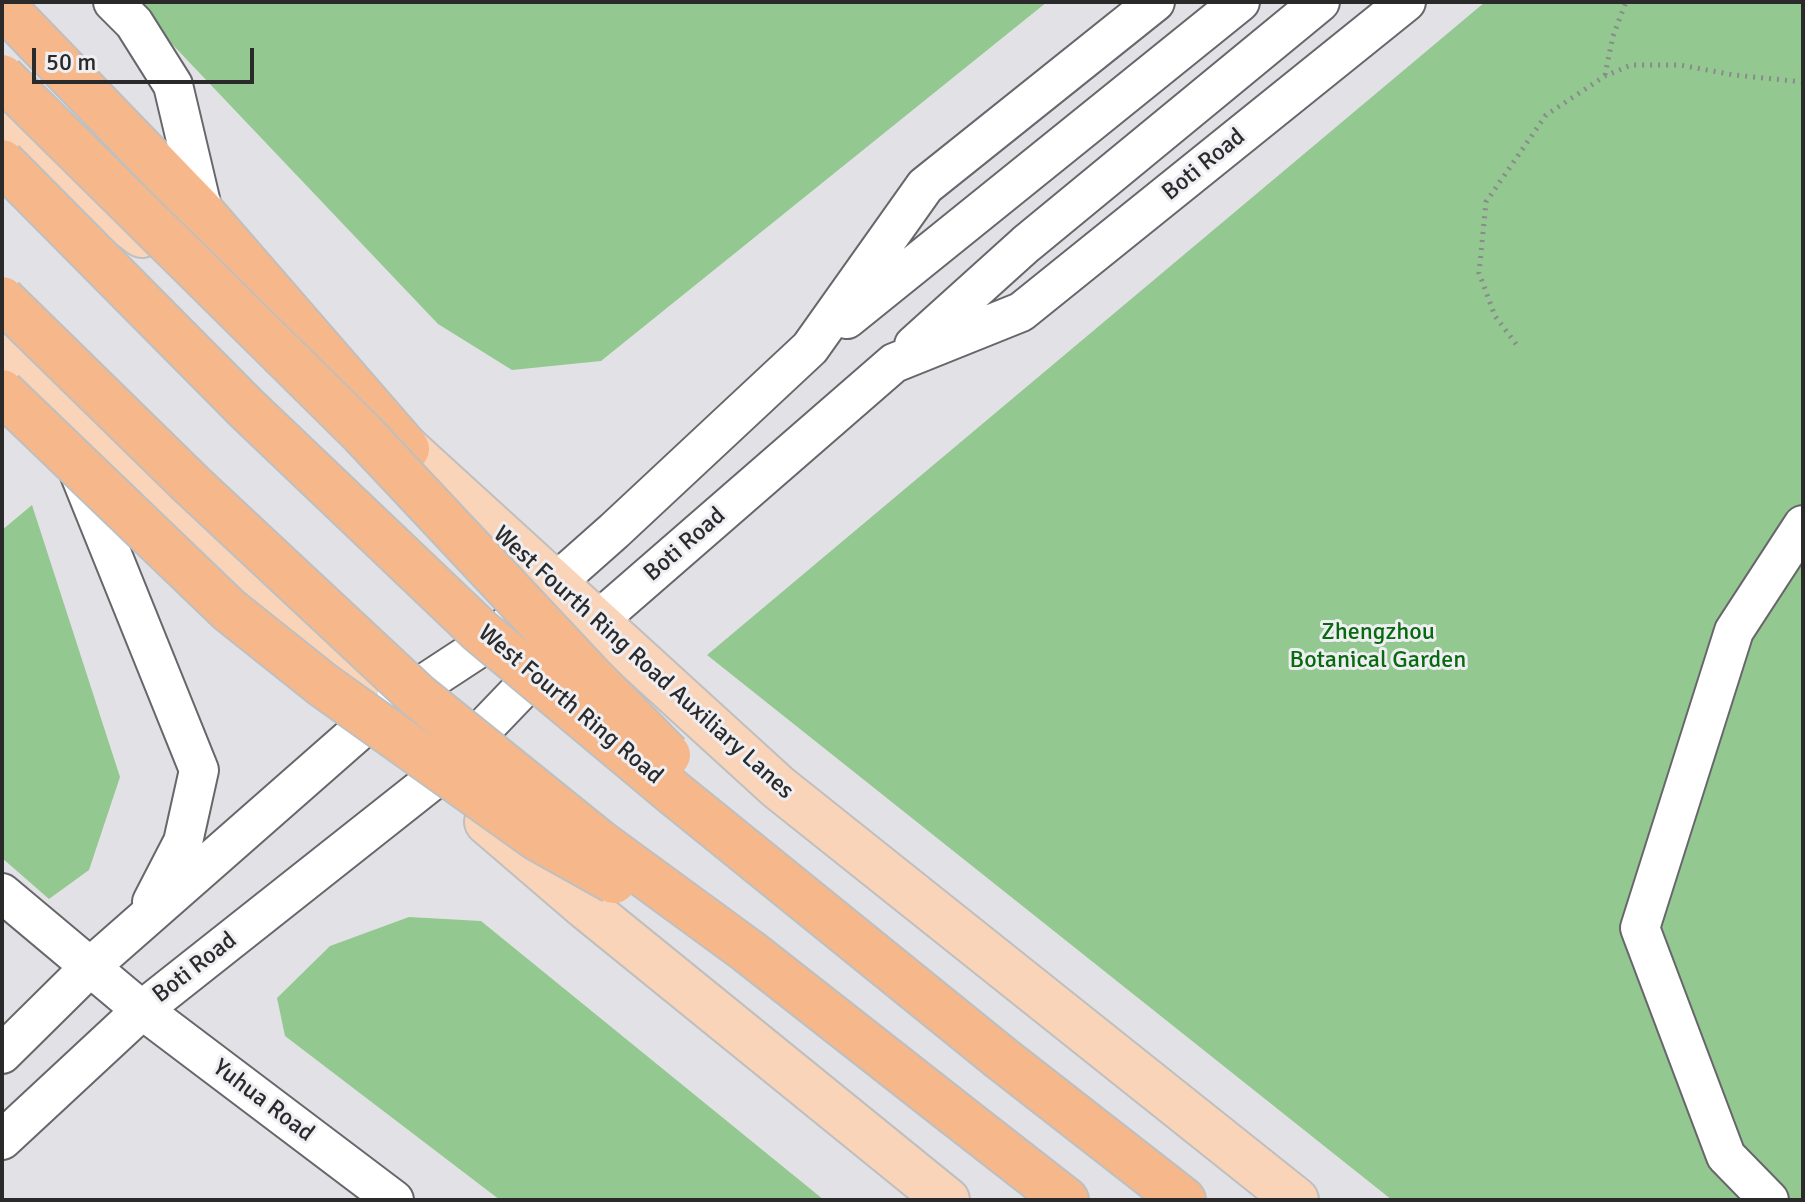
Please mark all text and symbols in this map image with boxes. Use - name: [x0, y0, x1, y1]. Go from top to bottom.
- scale bar: [36, 32, 258, 82]
- text: 50 m: [46, 47, 96, 77]
- street label: Boti Road: [1157, 123, 1251, 207]
- street label: Boti Road: [638, 502, 732, 588]
- street label: West Fourth Ring Road Auxiliary Lanes: [487, 520, 799, 806]
- street label: West Fourth Ring Road: [472, 619, 668, 791]
- park label: Zhengzhou Botanical Garden: [1290, 619, 1466, 675]
- street label: Boti Road: [147, 926, 243, 1010]
- street label: Yuhua Road: [207, 1054, 319, 1148]

